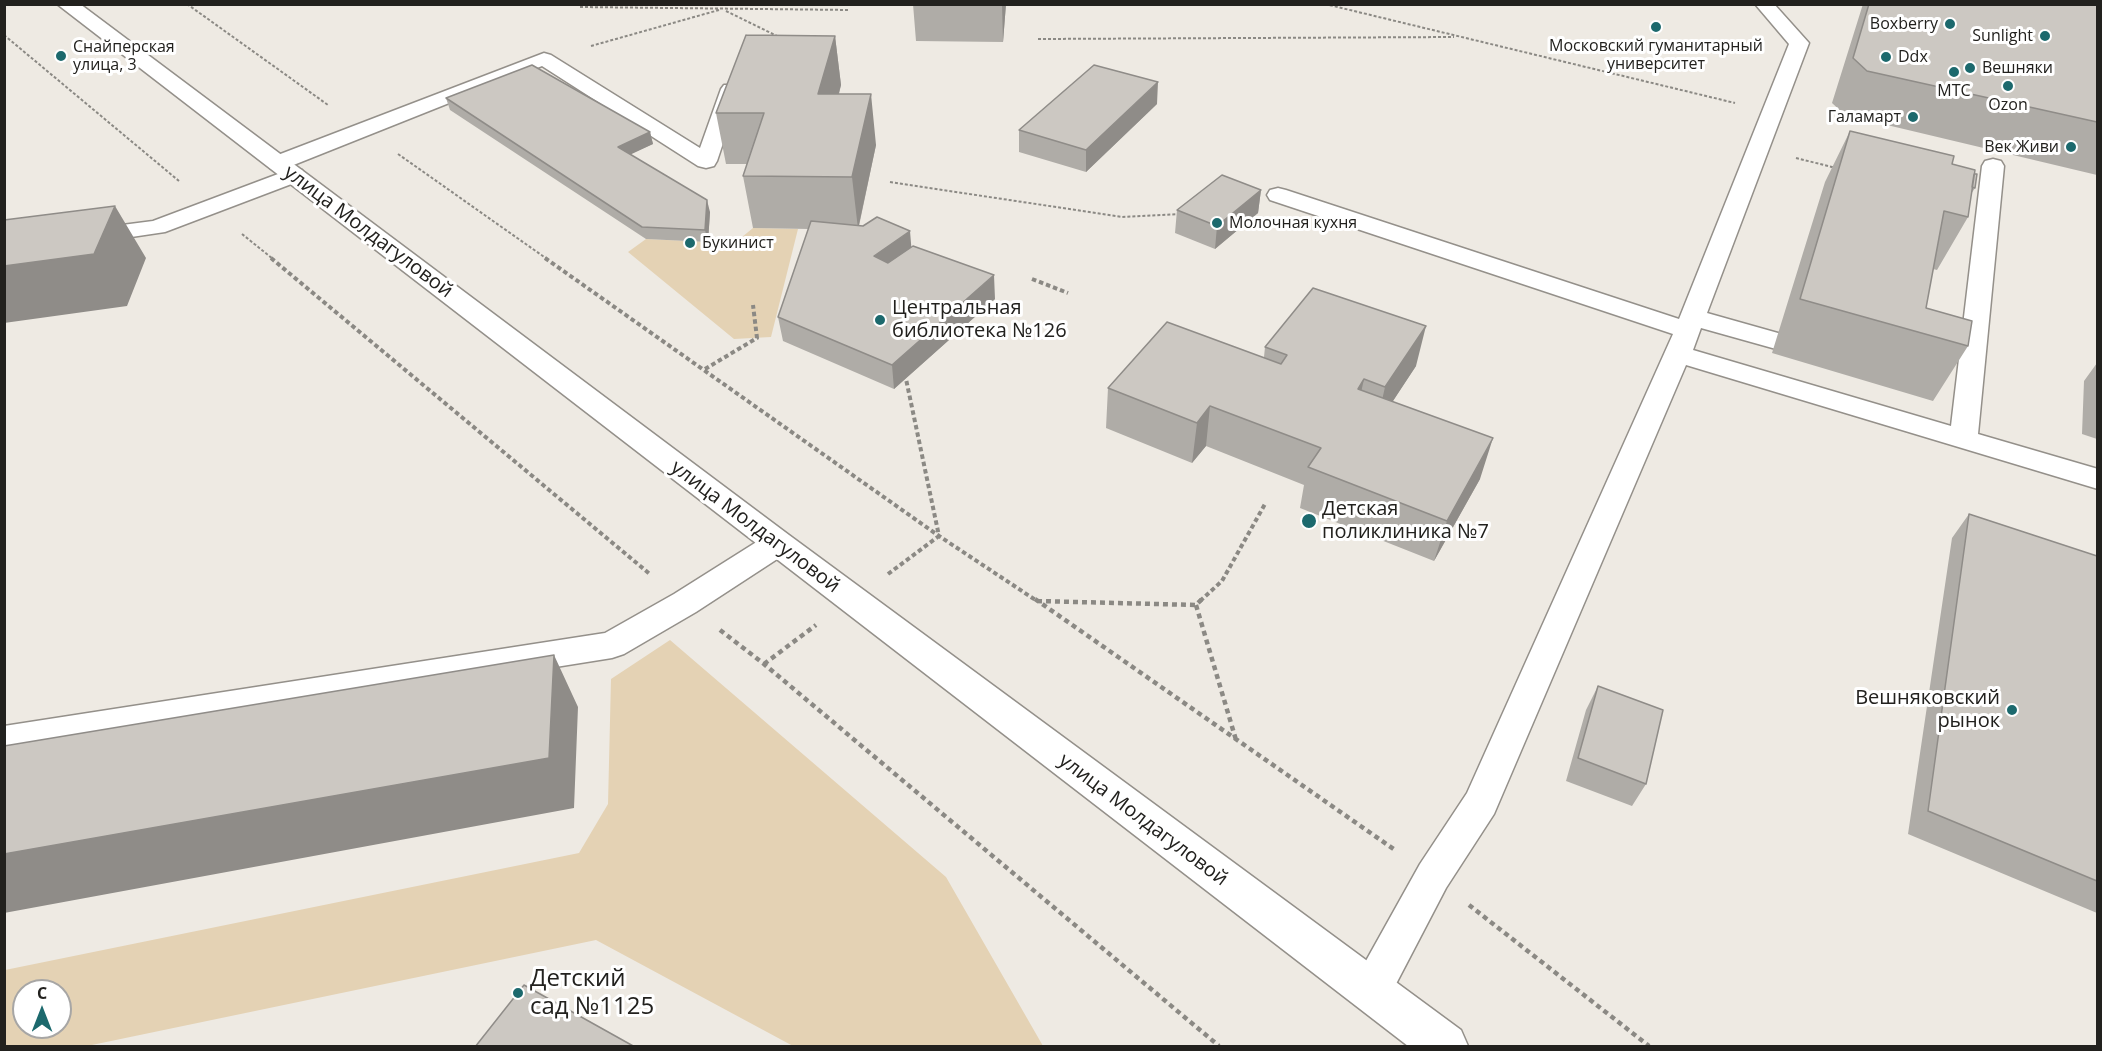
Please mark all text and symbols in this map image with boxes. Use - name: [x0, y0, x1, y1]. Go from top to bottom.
- place label: Boxberry: [1870, 14, 1938, 34]
- marker: Boxberry: [1943, 17, 1957, 31]
- marker: Московский гуманитарный университет: [1649, 20, 1663, 34]
- place label: Sunlight: [1972, 26, 2033, 46]
- marker: Sunlight: [2038, 29, 2052, 43]
- place label: Московский гуманитарный университет: [1549, 36, 1763, 74]
- place label: Снайперская улица, 3: [73, 37, 175, 75]
- place label: Ddx: [1898, 47, 1928, 67]
- marker: Снайперская улица, 3: [54, 49, 68, 63]
- marker: Ddx: [1879, 50, 1893, 64]
- place label: Вешняки: [1982, 58, 2053, 78]
- marker: Вешняки: [1963, 61, 1977, 75]
- marker: МТС: [1947, 65, 1961, 79]
- marker: Ozon: [2001, 79, 2015, 93]
- place label: МТС: [1937, 81, 1971, 101]
- place label: Ozon: [1988, 95, 2028, 115]
- place label: Галамарт: [1828, 107, 1901, 127]
- marker: Галамарт: [1906, 110, 1920, 124]
- place label: Век Живи: [1984, 137, 2059, 157]
- marker: Век Живи: [2064, 140, 2078, 154]
- street label: улица Молдагуловой: [279, 161, 457, 303]
- place label: Молочная кухня: [1229, 213, 1357, 233]
- marker: Молочная кухня: [1210, 216, 1224, 230]
- place label: Букинист: [702, 233, 774, 253]
- marker: Букинист: [683, 236, 697, 250]
- place label: Центральная библиотека №126: [892, 296, 1067, 343]
- marker: Центральная библиотека №126: [873, 313, 887, 327]
- street label: улица Молдагуловой: [666, 456, 844, 598]
- place label: Детская поликлиника №7: [1322, 497, 1489, 544]
- marker: Детская поликлиника №7: [1300, 512, 1318, 530]
- place label: Вешняковский рынок: [1855, 686, 2000, 733]
- marker: Вешняковский рынок: [2005, 703, 2019, 717]
- street label: улица Молдагуловой: [1054, 749, 1232, 891]
- place label: Детский сад №1125: [530, 965, 654, 1021]
- north arrow: [12, 979, 72, 1039]
- text: С: [37, 982, 47, 1004]
- marker: Детский сад №1125: [511, 986, 525, 1000]

